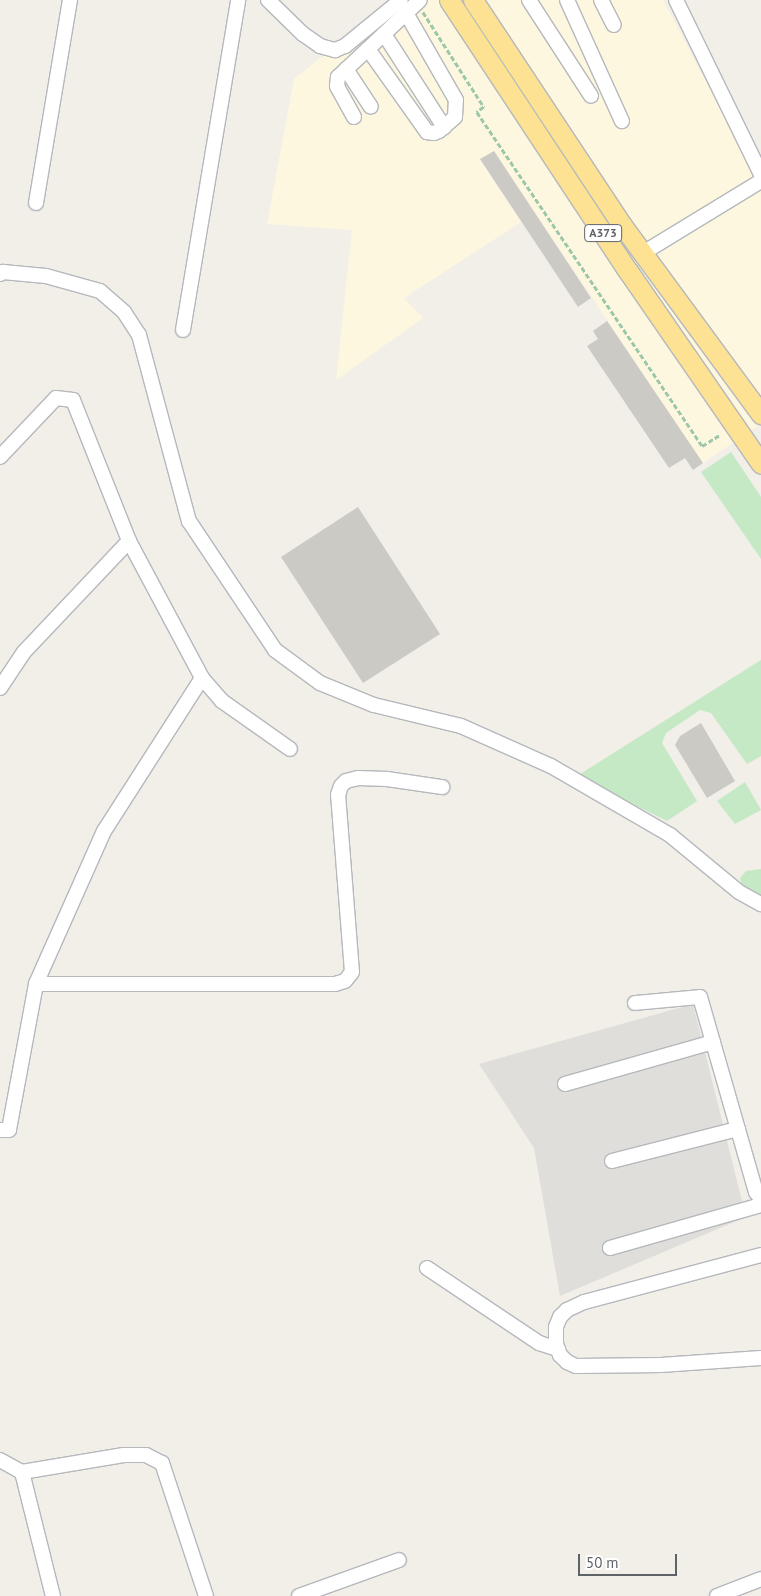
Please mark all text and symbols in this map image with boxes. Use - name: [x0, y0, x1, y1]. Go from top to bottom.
- road number: A373: [583, 224, 623, 242]
- scale bar: [581, 1544, 680, 1576]
- text: 50 m: [586, 1553, 619, 1572]

